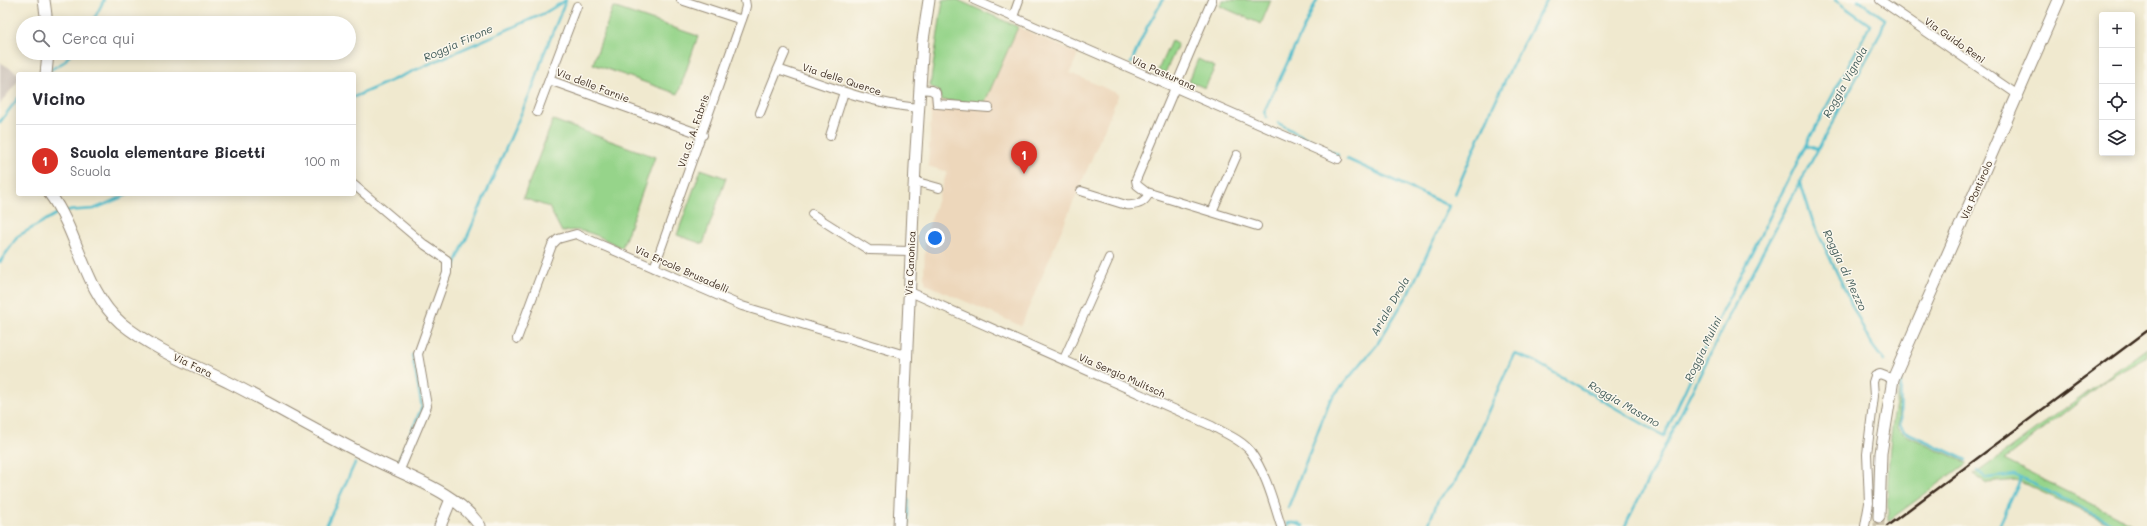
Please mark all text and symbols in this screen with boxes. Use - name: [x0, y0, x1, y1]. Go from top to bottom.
- map controls: [2099, 12, 2135, 156]
- button: +: [2099, 12, 2135, 48]
- street label: Via Guido Reni: [1922, 14, 1988, 66]
- search box: [16, 16, 356, 60]
- water label: Roggia Firone: [421, 20, 495, 65]
- icon: search: [30, 27, 52, 49]
- text: Cerca qui: [62, 28, 135, 48]
- water label: Roggia Vignola: [1819, 43, 1870, 120]
- button: −: [2099, 48, 2135, 84]
- street label: Via Pasturana: [1130, 53, 1198, 93]
- street label: Via delle Querce: [801, 60, 883, 98]
- street label: Via delle Farnie: [554, 65, 632, 105]
- button: locate: [2099, 84, 2135, 120]
- text: Vicino: [32, 87, 85, 109]
- street label: Via G. A. Fabris: [674, 92, 712, 170]
- button: layers: [2099, 120, 2135, 156]
- pin: 1: [1011, 141, 1037, 174]
- text: Scuola elementare Bicetti: [70, 142, 266, 162]
- text: 1: [42, 152, 48, 169]
- text: 100 m: [304, 152, 340, 169]
- street label: Via Pontirolo: [1957, 158, 1995, 222]
- text: Scuola: [70, 162, 111, 179]
- water label: Roggia di Mezzo: [1820, 227, 1871, 313]
- your location: [925, 228, 945, 248]
- street label: Via Canonica: [901, 230, 919, 296]
- street label: Via Ercole Brusadelli: [633, 242, 731, 296]
- water label: Ariale Drola: [1367, 273, 1413, 338]
- water label: Roggia Mulini: [1680, 313, 1725, 384]
- street label: Via Fara: [171, 350, 215, 380]
- street label: Via Sergio Mulitsch: [1076, 350, 1168, 401]
- water label: Roggia Masano: [1586, 377, 1663, 430]

